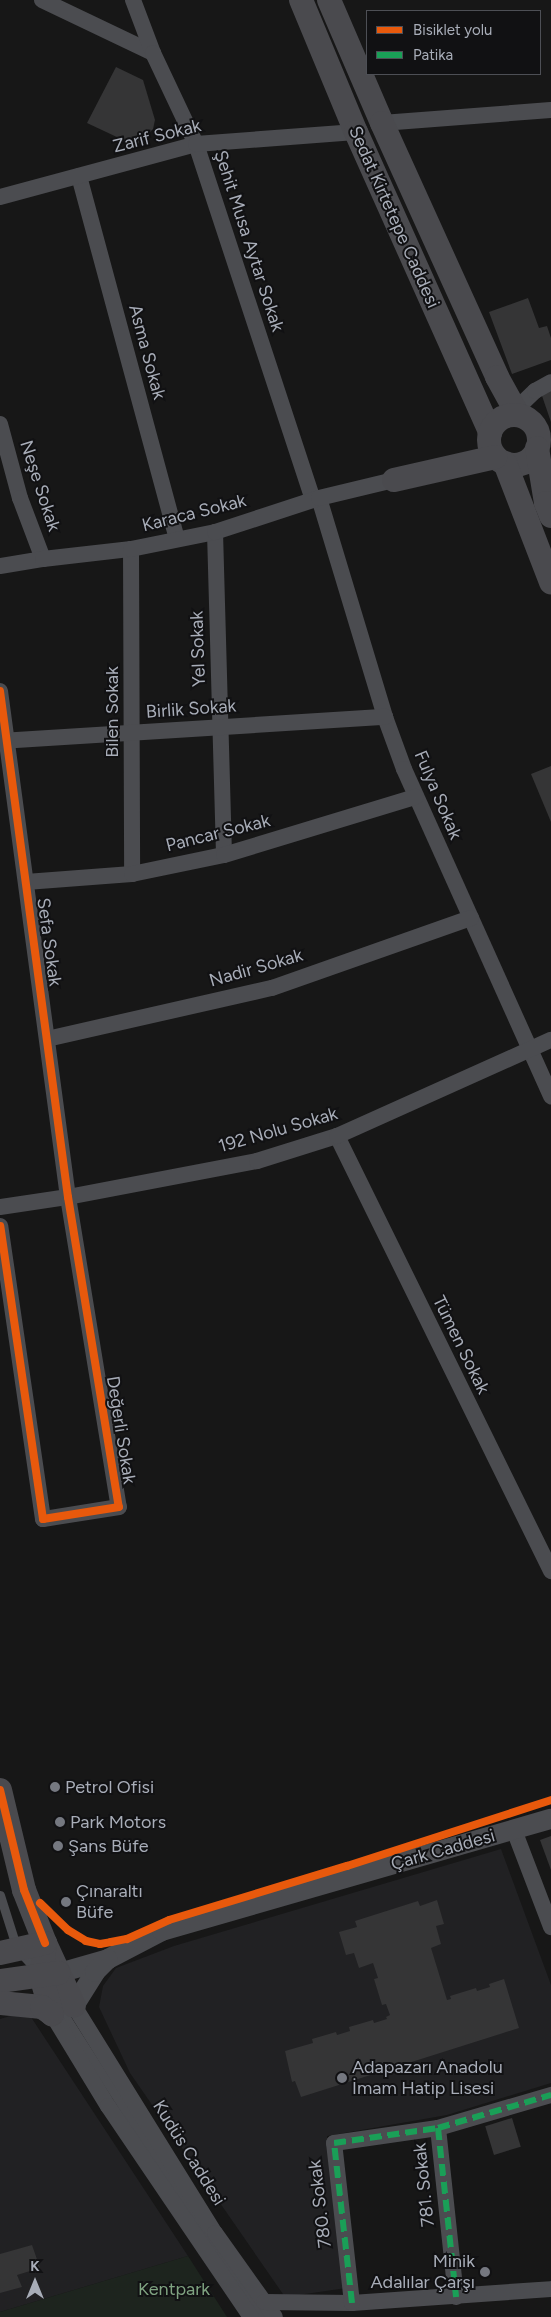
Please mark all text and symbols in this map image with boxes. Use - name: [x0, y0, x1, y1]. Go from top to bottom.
- legend: [366, 10, 541, 75]
- text: Bisiklet yolu: [413, 21, 492, 39]
- text: Patika: [413, 46, 453, 64]
- street label: Zarif Sokak: [111, 115, 203, 157]
- street label: Sedat Kirtetepe Caddesi: [344, 123, 444, 311]
- street label: Şehit Musa Aytar Sokak: [209, 148, 289, 334]
- street label: Asma Sokak: [124, 302, 170, 402]
- street label: Neşe Sokak: [15, 438, 65, 534]
- street label: Karaca Sokak: [140, 490, 248, 536]
- street label: Yel Sokak: [186, 611, 210, 687]
- street label: Bilen Sokak: [101, 666, 123, 758]
- street label: Birlik Sokak: [145, 695, 237, 723]
- street label: Fulya Sokak: [410, 747, 466, 843]
- street label: Pancar Sokak: [164, 810, 272, 856]
- street label: Sefa Sokak: [32, 896, 66, 988]
- street label: Nadir Sokak: [207, 944, 305, 992]
- street label: 192 Nolu Sokak: [216, 1103, 340, 1157]
- street label: Tümen Sokak: [428, 1292, 494, 1398]
- street label: Değerli Sokak: [102, 1374, 140, 1486]
- place label: Petrol Ofisi: [65, 1776, 154, 1798]
- marker: Petrol Ofisi: [49, 1781, 61, 1793]
- place label: Park Motors: [70, 1811, 166, 1833]
- marker: Park Motors: [54, 1816, 66, 1828]
- street label: Çark Caddesi: [389, 1825, 497, 1875]
- place label: Şans Büfe: [68, 1835, 149, 1857]
- marker: Şans Büfe: [52, 1840, 64, 1852]
- place label: Çınaraltı Büfe: [76, 1881, 143, 1924]
- marker: Çınaraltı Büfe: [60, 1896, 72, 1908]
- place label: Adapazarı Anadolu İmam Hatip Lisesi: [352, 2057, 503, 2100]
- marker: Adapazarı Anadolu İmam Hatip Lisesi: [336, 2072, 348, 2084]
- street label: Kudüs Caddesi: [148, 2096, 230, 2210]
- street label: 781. Sokak: [409, 2142, 439, 2228]
- street label: 780. Sokak: [304, 2159, 336, 2249]
- place label: Minik Adalılar Çarşı: [371, 2251, 475, 2294]
- north arrow: [10, 2257, 60, 2307]
- text: K: [30, 2258, 40, 2275]
- marker: Minik Adalılar Çarşı: [479, 2266, 491, 2278]
- park label: Kentpark: [138, 2278, 210, 2300]

